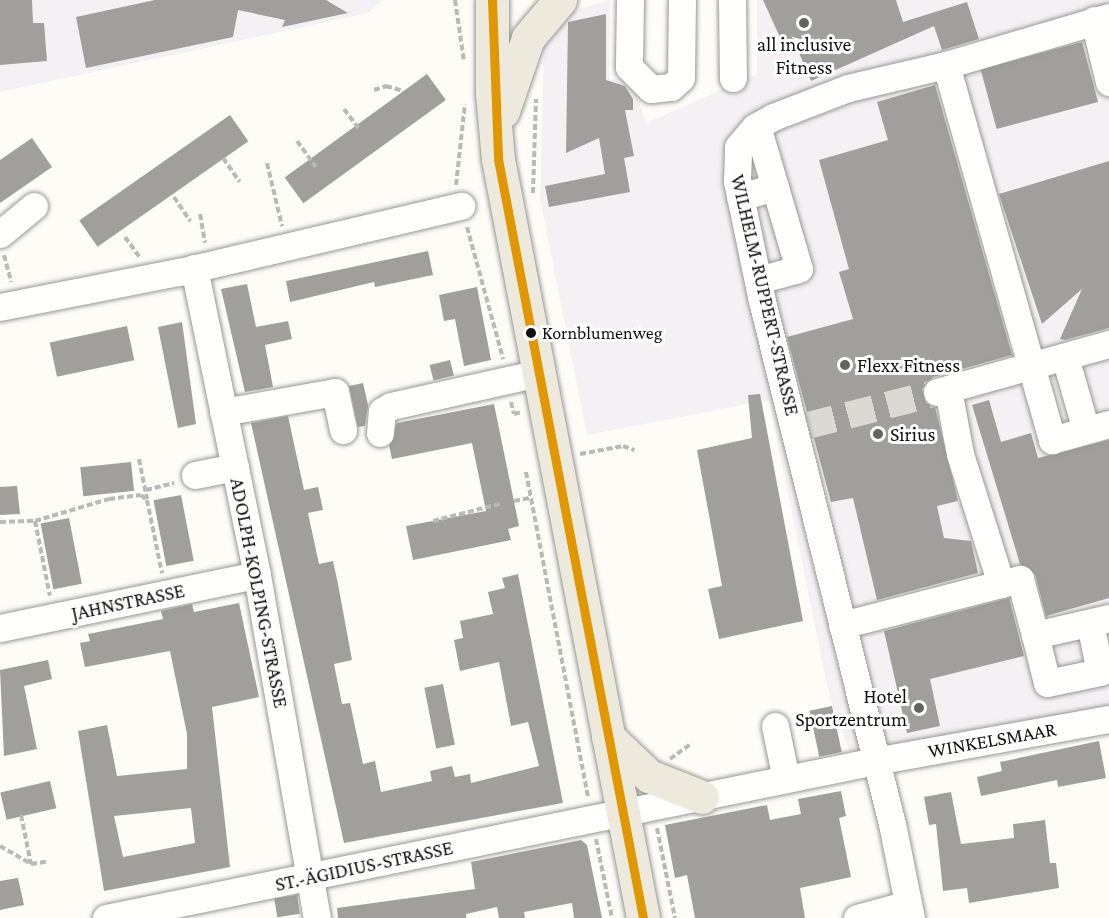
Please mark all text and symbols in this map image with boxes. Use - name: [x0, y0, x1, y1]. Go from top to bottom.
- marker: all inclusive Fitness: [797, 16, 811, 30]
- place label: all inclusive Fitness: [757, 33, 851, 80]
- street label: WILHELM-RUPPERT-STRASSE: [726, 172, 804, 418]
- place label: Kornblumenweg: [542, 322, 662, 344]
- marker: Kornblumenweg: [525, 327, 537, 339]
- place label: Flexx Fitness: [857, 353, 960, 377]
- marker: Flexx Fitness: [838, 358, 852, 372]
- place label: Sirius: [890, 422, 935, 446]
- marker: Sirius: [871, 427, 885, 441]
- street label: ADOLPH-KOLPING-STRASSE: [225, 476, 293, 710]
- street label: JAHNSTRASSE: [69, 578, 187, 626]
- place label: Hotel Sportzentrum: [795, 684, 907, 731]
- marker: Hotel Sportzentrum: [912, 701, 926, 715]
- street label: WINKELSMAAR: [926, 717, 1058, 763]
- street label: ST.-ÄGIDIUS-STRASSE: [273, 835, 455, 897]

